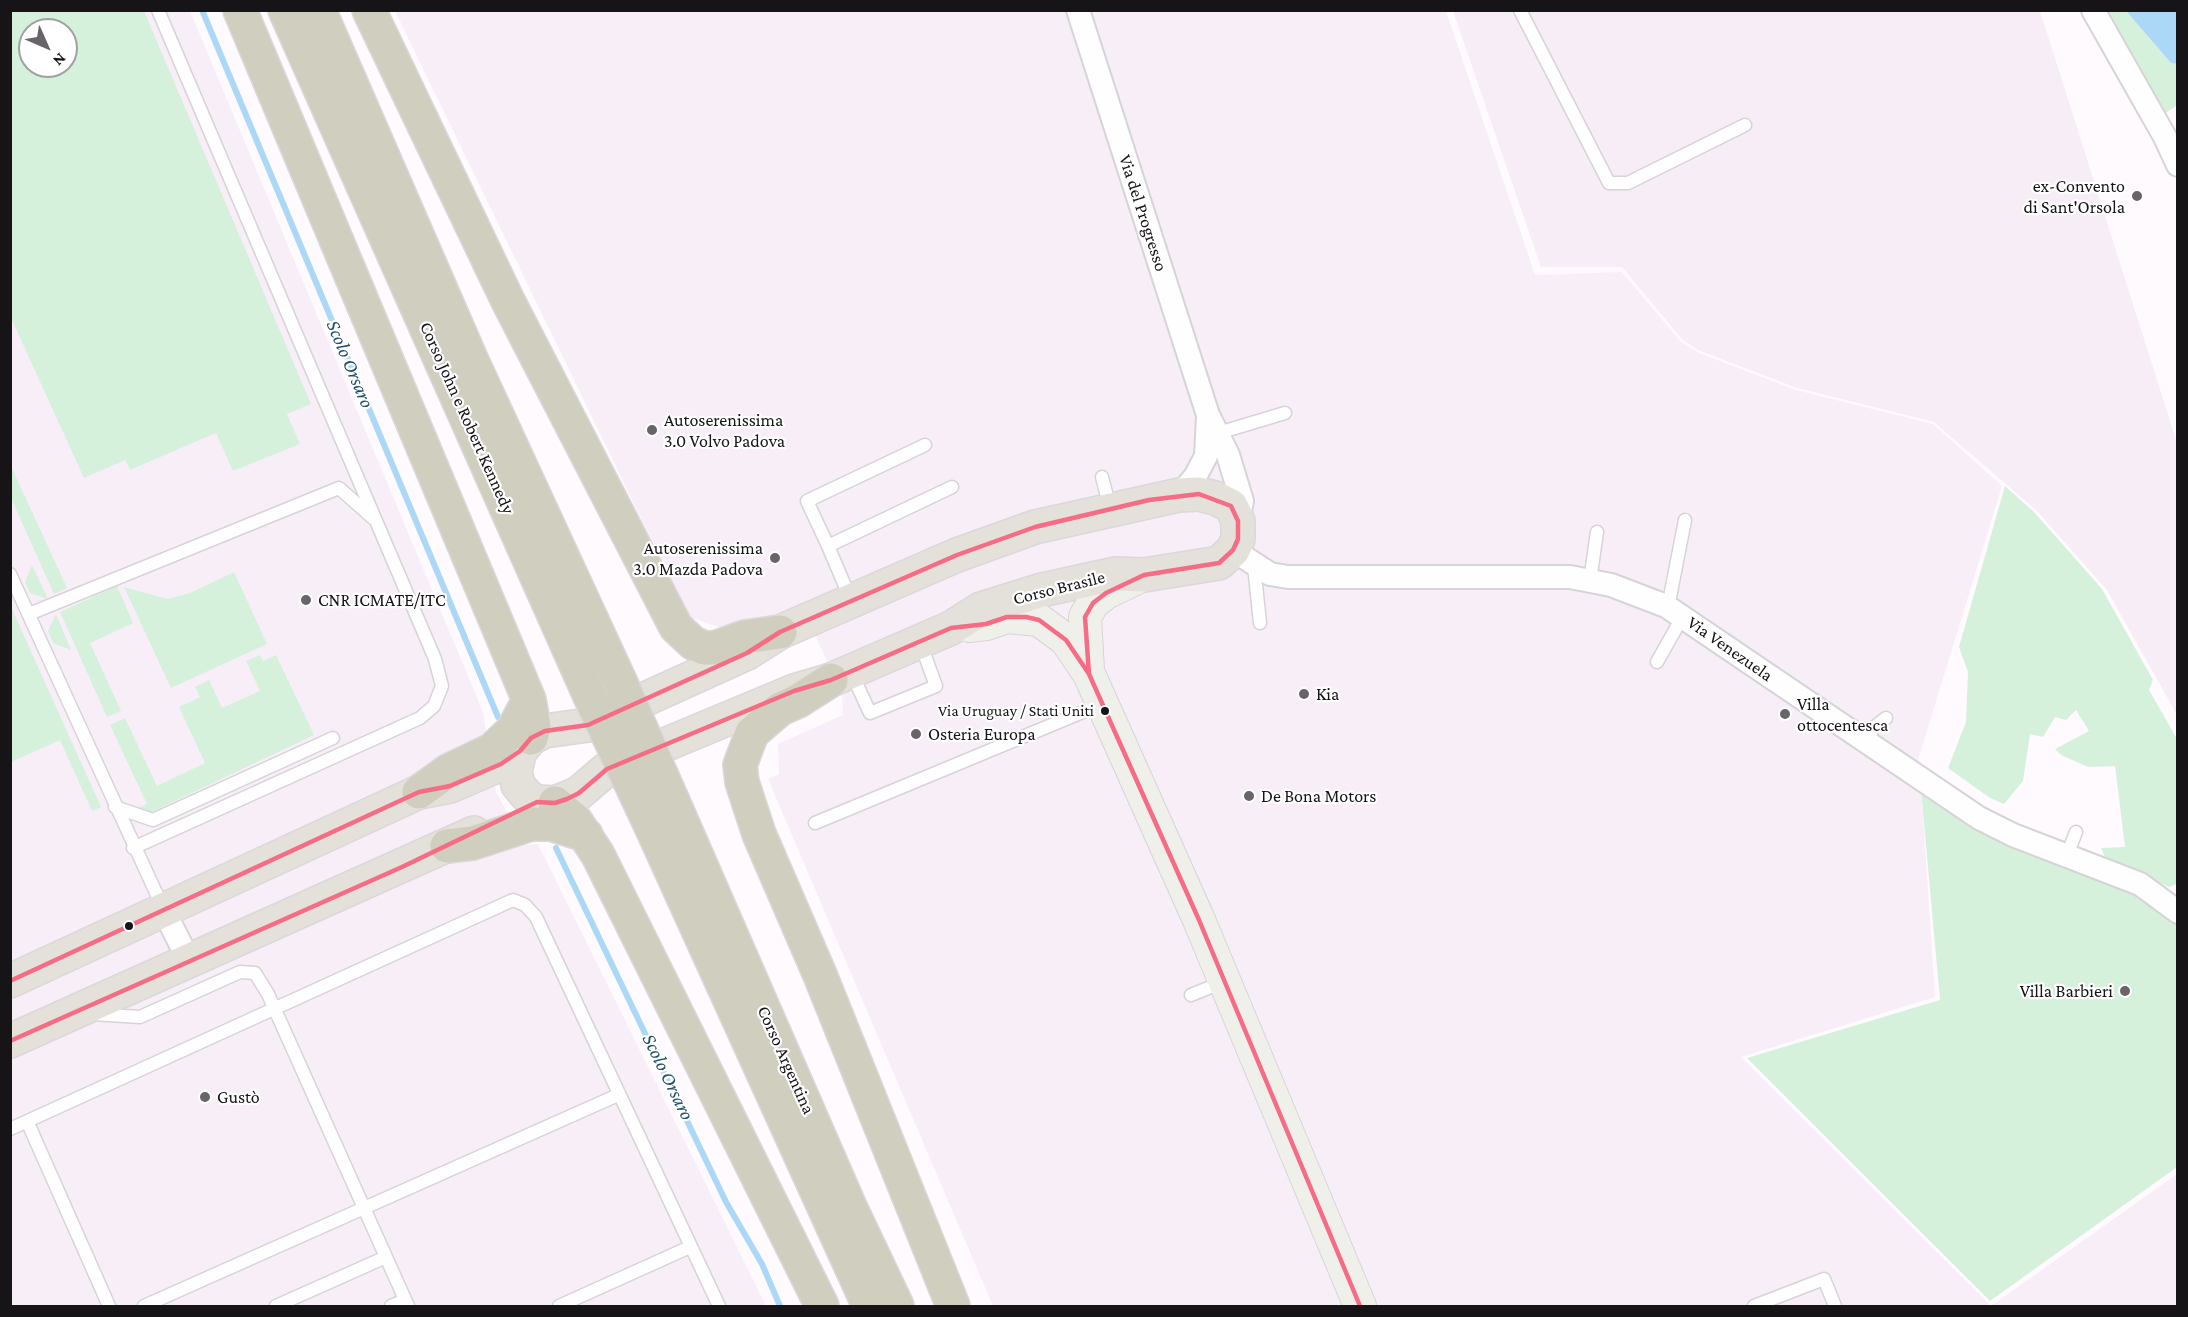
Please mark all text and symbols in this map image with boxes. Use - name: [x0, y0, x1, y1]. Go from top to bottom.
- north arrow: [18, 18, 78, 78]
- text: N: [50, 50, 70, 70]
- street label: Via del Progresso: [1114, 152, 1172, 274]
- place label: ex-Convento di Sant'Orsola: [2024, 175, 2125, 218]
- marker: ex-Convento di Sant'Orsola: [2130, 189, 2144, 203]
- water label: Scolo Orsaro: [321, 316, 379, 412]
- street label: Corso John e Robert Kennedy: [415, 319, 519, 517]
- place label: Autoserenissima 3.0 Volvo Padova: [664, 409, 785, 452]
- marker: Autoserenissima 3.0 Volvo Padova: [645, 423, 659, 437]
- place label: Autoserenissima 3.0 Mazda Padova: [633, 537, 763, 580]
- marker: Autoserenissima 3.0 Mazda Padova: [768, 551, 782, 565]
- street label: Corso Brasile: [1011, 566, 1107, 610]
- place label: CNR ICMATE/ITC: [318, 589, 445, 611]
- marker: CNR ICMATE/ITC: [299, 593, 313, 607]
- street label: Via Venezuela: [1683, 612, 1777, 686]
- place label: Kia: [1316, 683, 1339, 705]
- marker: Kia: [1297, 687, 1311, 701]
- place label: Villa ottocentesca: [1797, 693, 1888, 736]
- place label: Via Uruguay / Stati Uniti: [938, 701, 1094, 721]
- marker: Via Uruguay / Stati Uniti: [1099, 705, 1111, 717]
- marker: Villa ottocentesca: [1778, 707, 1792, 721]
- place label: Osteria Europa: [928, 723, 1036, 745]
- marker: Osteria Europa: [909, 727, 923, 741]
- place label: De Bona Motors: [1261, 785, 1376, 807]
- marker: De Bona Motors: [1242, 789, 1256, 803]
- unlabelled marker: [123, 920, 135, 932]
- place label: Villa Barbieri: [2020, 980, 2113, 1002]
- marker: Villa Barbieri: [2118, 984, 2132, 998]
- street label: Corso Argentina: [752, 1002, 820, 1118]
- water label: Scolo Orsaro: [637, 1030, 699, 1124]
- place label: Gustò: [217, 1086, 260, 1108]
- marker: Gustò: [198, 1090, 212, 1104]

